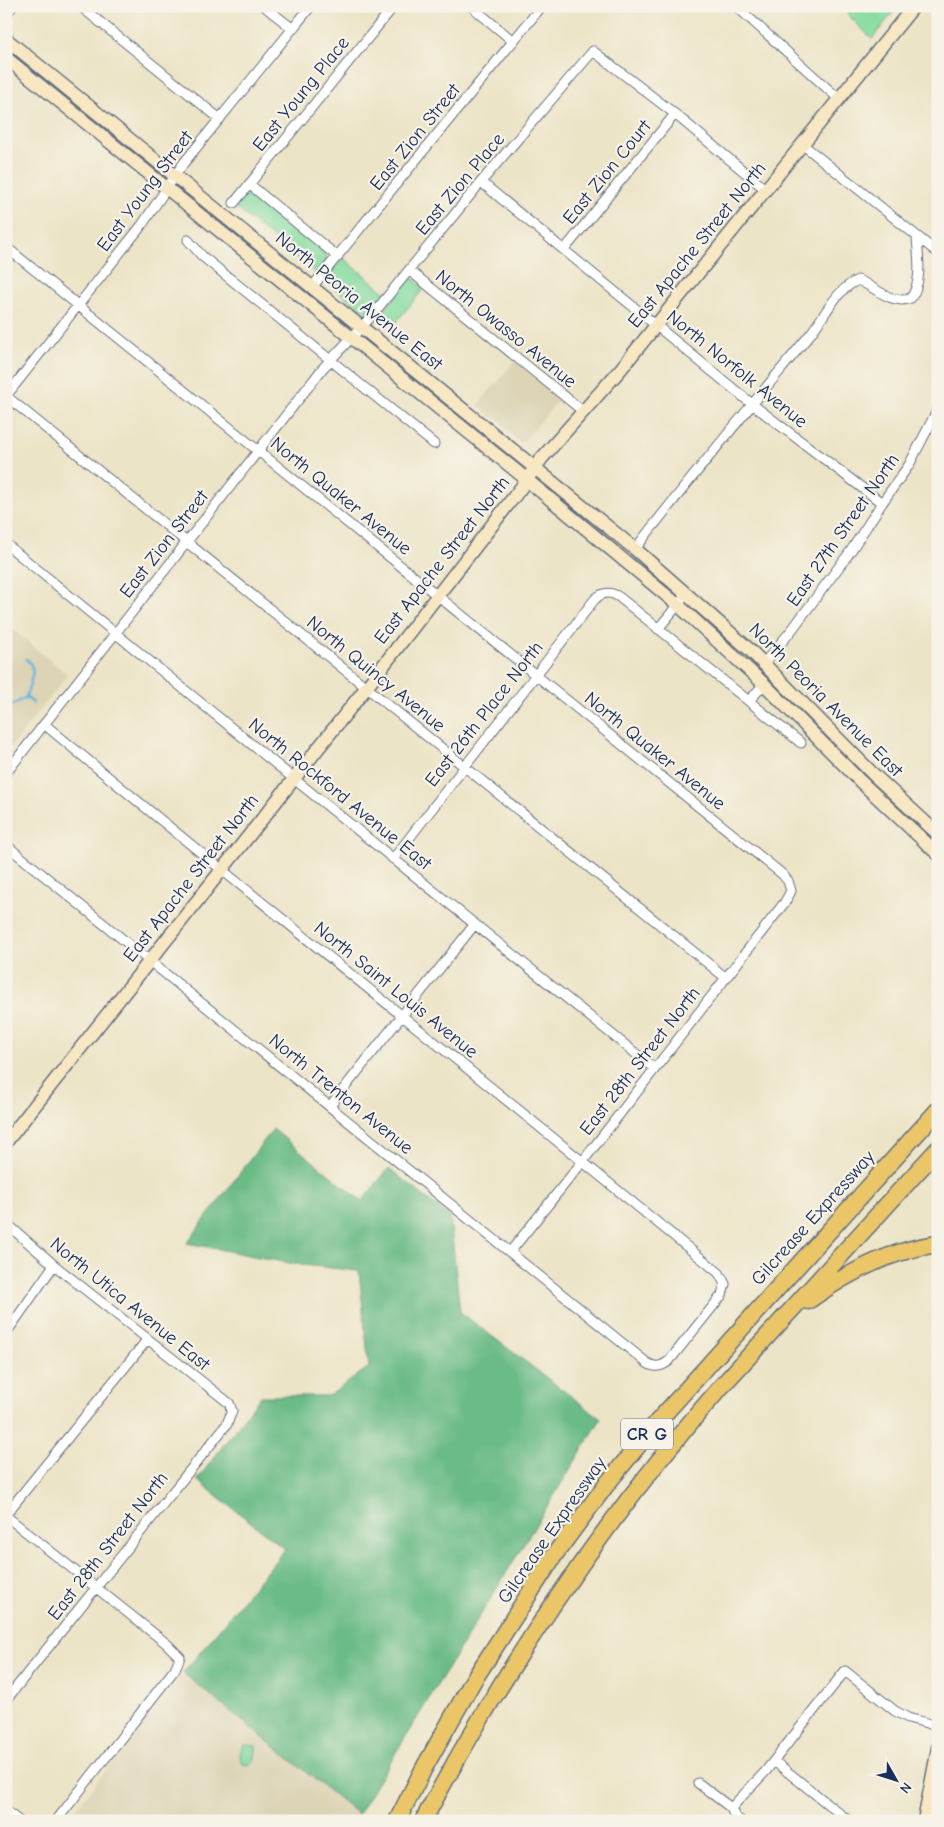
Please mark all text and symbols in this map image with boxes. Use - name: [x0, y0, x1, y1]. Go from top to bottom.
- street label: East Young Place: [248, 32, 354, 156]
- street label: East Zion Street: [365, 79, 465, 195]
- street label: East Zion Court: [558, 115, 656, 229]
- street label: East Young Street: [92, 126, 198, 256]
- street label: East Zion Place: [411, 128, 509, 240]
- street label: East Apache Street North: [623, 158, 771, 332]
- street label: North Peoria Avenue East: [271, 227, 447, 375]
- street label: North Owasso Avenue: [431, 265, 581, 393]
- street label: North Norfolk Avenue: [662, 305, 812, 433]
- street label: North Quaker Avenue: [266, 432, 416, 560]
- street label: East 27th Street North: [782, 449, 904, 611]
- street label: East Apache Street North: [370, 472, 514, 648]
- street label: East Zion Street: [115, 485, 213, 602]
- street label: North Quincy Avenue: [302, 611, 450, 737]
- street label: North Peoria Avenue East: [745, 619, 908, 782]
- street label: East 26th Place North: [420, 637, 548, 791]
- street label: North Quaker Avenue: [580, 687, 730, 815]
- street label: North Rockford Avenue East: [244, 713, 436, 875]
- street label: East Apache Street North: [119, 790, 263, 966]
- street label: North Saint Louis Avenue: [310, 917, 482, 1063]
- street label: East 28th Street North: [575, 982, 705, 1140]
- street label: North Trenton Avenue: [265, 1029, 417, 1159]
- street label: Gilcrease Expressway: [747, 1146, 880, 1290]
- street label: North Utica Avenue East: [46, 1233, 215, 1376]
- road number: CR G: [621, 1418, 673, 1450]
- street label: Gilcrease Expressway: [493, 1452, 611, 1608]
- street label: East 28th Street North: [43, 1467, 173, 1625]
- north arrow: [872, 1754, 922, 1804]
- text: N: [896, 1779, 915, 1797]

